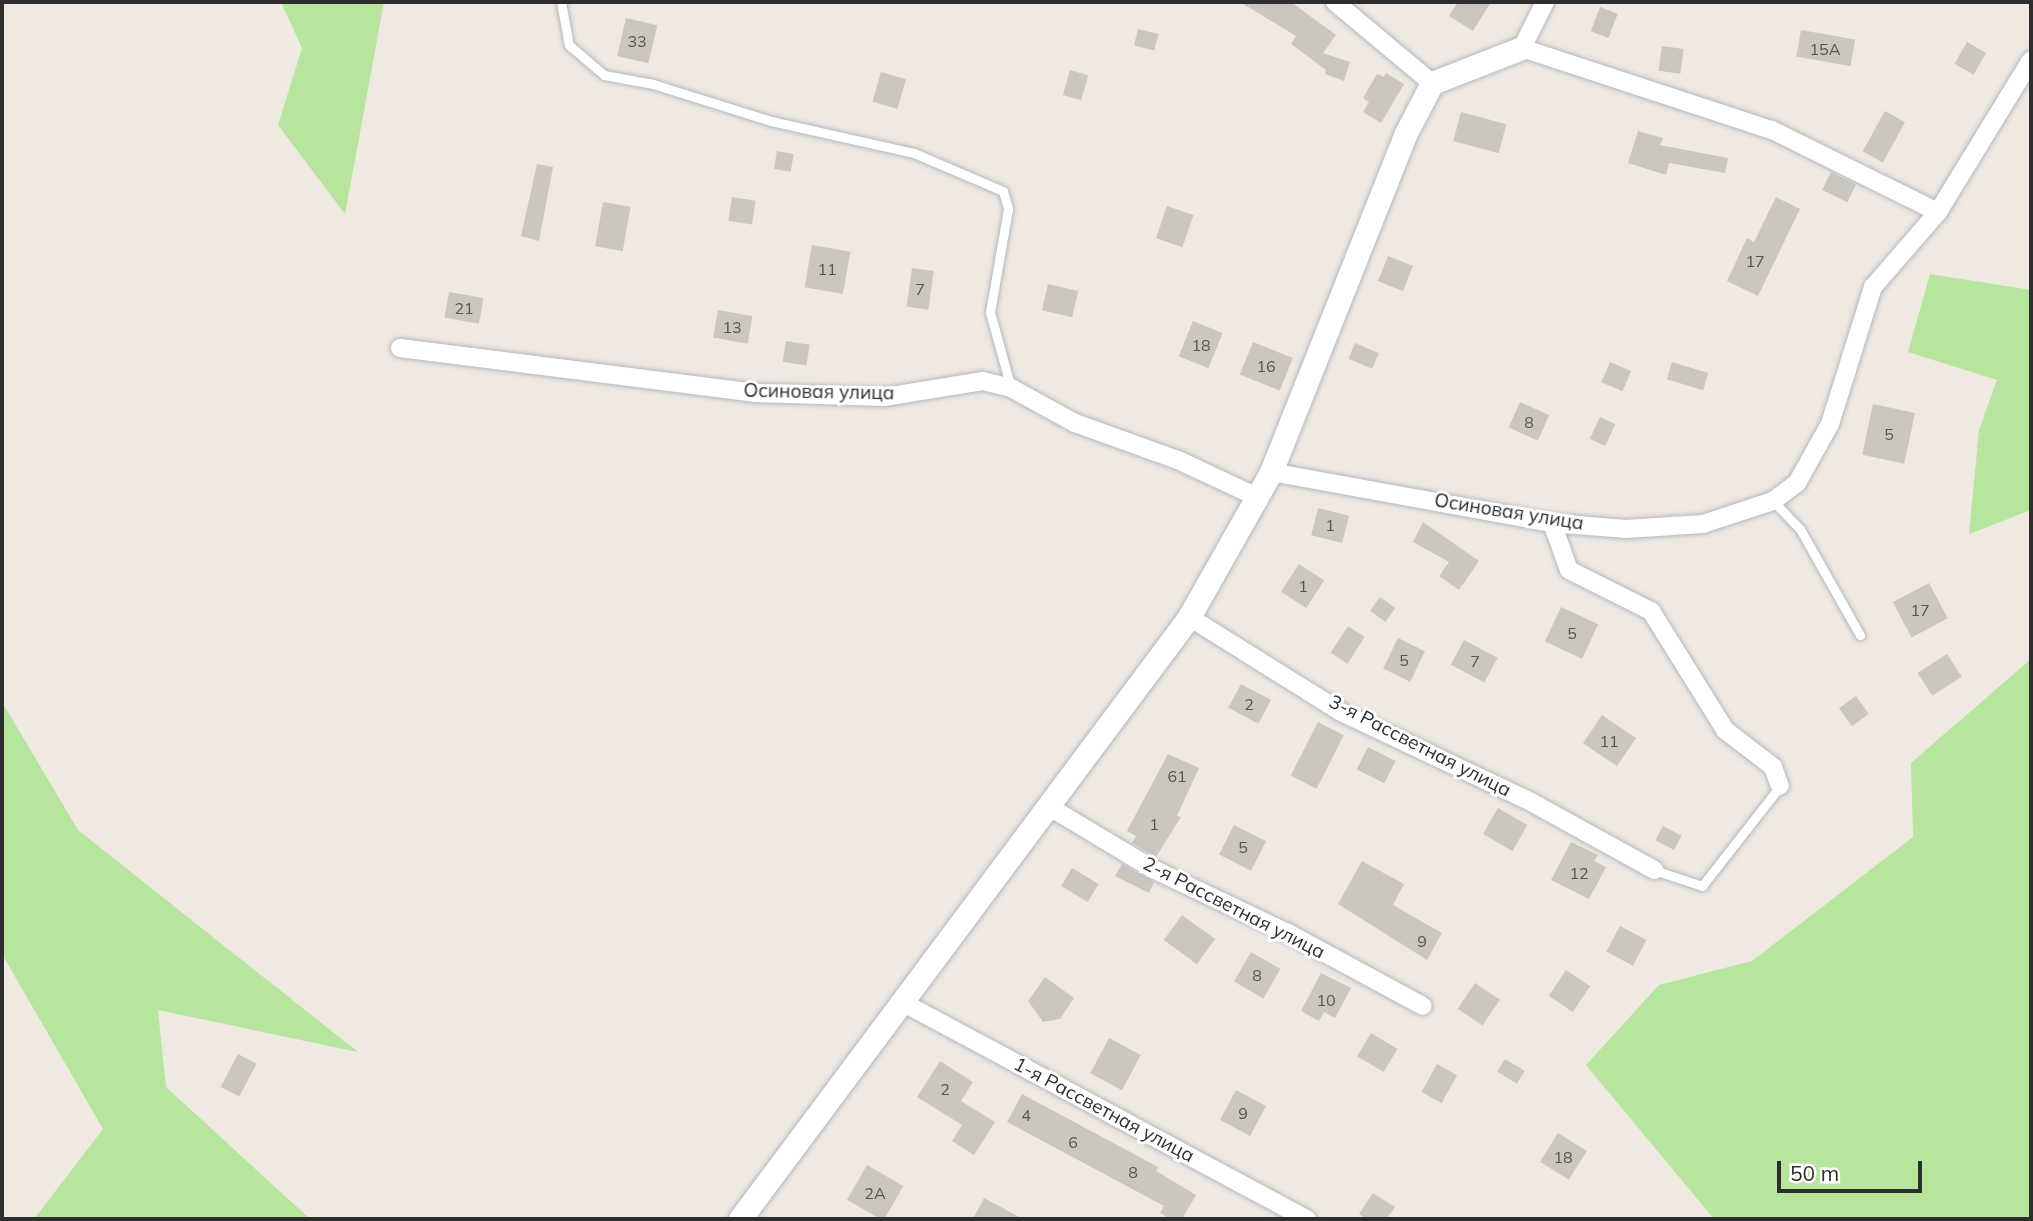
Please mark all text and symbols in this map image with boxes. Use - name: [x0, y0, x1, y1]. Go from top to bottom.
- house number: 33: [627, 31, 647, 51]
- house number: 15А: [1810, 39, 1840, 59]
- house number: 17: [1745, 251, 1765, 271]
- house number: 11: [817, 259, 837, 279]
- house number: 7: [915, 279, 925, 299]
- house number: 21: [454, 298, 474, 318]
- house number: 13: [722, 317, 742, 337]
- house number: 18: [1191, 335, 1211, 355]
- house number: 16: [1256, 356, 1276, 376]
- street label: Осиновая улица: [743, 379, 895, 405]
- house number: 8: [1524, 412, 1534, 432]
- house number: 5: [1884, 424, 1894, 444]
- street label: Осиновая улица: [1433, 489, 1585, 535]
- house number: 1: [1325, 515, 1335, 535]
- house number: 1: [1298, 576, 1308, 596]
- house number: 17: [1910, 600, 1930, 620]
- house number: 5: [1567, 623, 1577, 643]
- house number: 5: [1399, 650, 1409, 670]
- house number: 7: [1470, 651, 1480, 671]
- street label: 3-я Рассветная улица: [1325, 690, 1515, 802]
- house number: 2: [1244, 694, 1254, 714]
- house number: 11: [1599, 731, 1619, 751]
- house number: 61: [1167, 766, 1187, 786]
- house number: 1: [1149, 814, 1159, 834]
- house number: 5: [1238, 837, 1248, 857]
- street label: 2-я Рассветная улица: [1139, 852, 1329, 964]
- house number: 12: [1569, 863, 1589, 883]
- house number: 9: [1417, 931, 1427, 951]
- house number: 8: [1252, 965, 1262, 985]
- house number: 10: [1316, 990, 1336, 1010]
- street label: 1-я Рассветная улица: [1010, 1053, 1198, 1167]
- house number: 2: [940, 1079, 950, 1099]
- house number: 9: [1238, 1103, 1248, 1123]
- house number: 4: [1021, 1105, 1031, 1125]
- house number: 6: [1068, 1132, 1078, 1152]
- house number: 18: [1553, 1147, 1573, 1167]
- scale bar: [1781, 1148, 1926, 1192]
- text: 50 m: [1790, 1160, 1839, 1186]
- house number: 8: [1128, 1162, 1138, 1182]
- house number: 2А: [864, 1183, 886, 1203]

